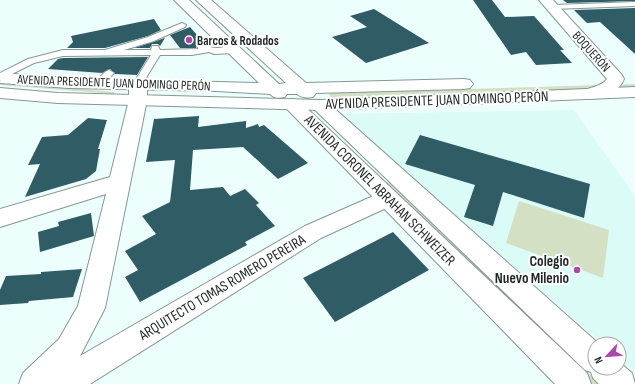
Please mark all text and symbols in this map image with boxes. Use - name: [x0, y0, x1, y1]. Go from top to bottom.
- street label: BOQUERÓN: [569, 28, 614, 75]
- place label: Barcos & Rodados: [197, 33, 279, 49]
- marker: Barcos & Rodados: [184, 35, 194, 45]
- street label: AVENIDA PRESIDENTE JUAN DOMINGO PERÓN: [16, 72, 211, 94]
- street label: AVENIDA PRESIDENTE JUAN DOMINGO PERÓN: [324, 87, 549, 114]
- street label: AVENIDA CORONEL ABRAHAN SCHWEIZER: [299, 110, 459, 270]
- street label: ARQUITECTO TOMAS ROMERO PEREIRA: [135, 230, 310, 345]
- place label: Colegio Nuevo Milenio: [495, 252, 569, 288]
- marker: Colegio Nuevo Milenio: [572, 265, 582, 275]
- north arrow: [587, 336, 627, 376]
- text: N: [591, 355, 606, 366]

